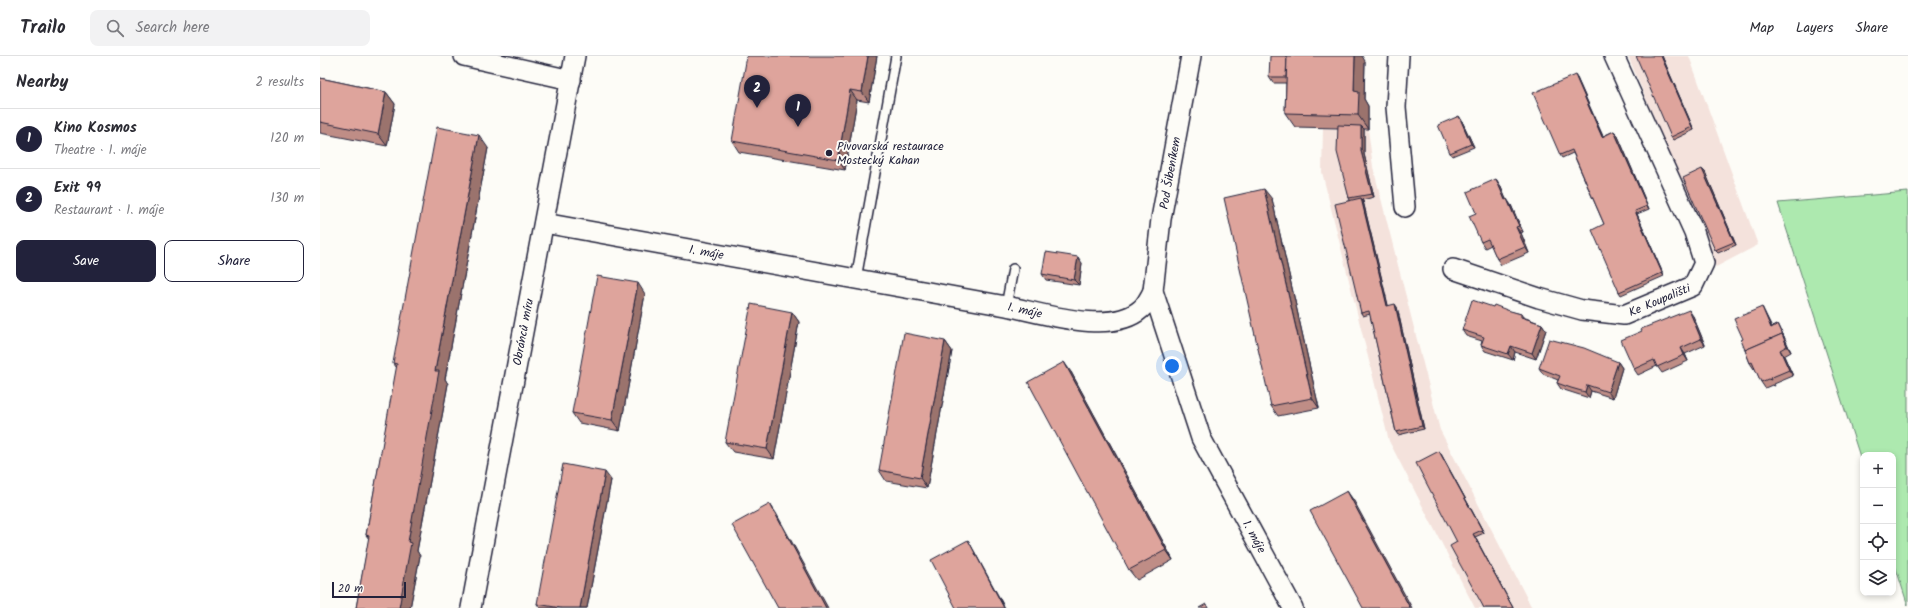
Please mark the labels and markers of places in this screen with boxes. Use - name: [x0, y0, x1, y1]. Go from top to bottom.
- pin: 2: [744, 75, 770, 108]
- pin: 1: [785, 94, 811, 127]
- place label: Pivovarská restaurace Mostecký Kahan: [837, 137, 944, 170]
- marker: Pivovarská restaurace Mostecký Kahan: [824, 148, 834, 158]

